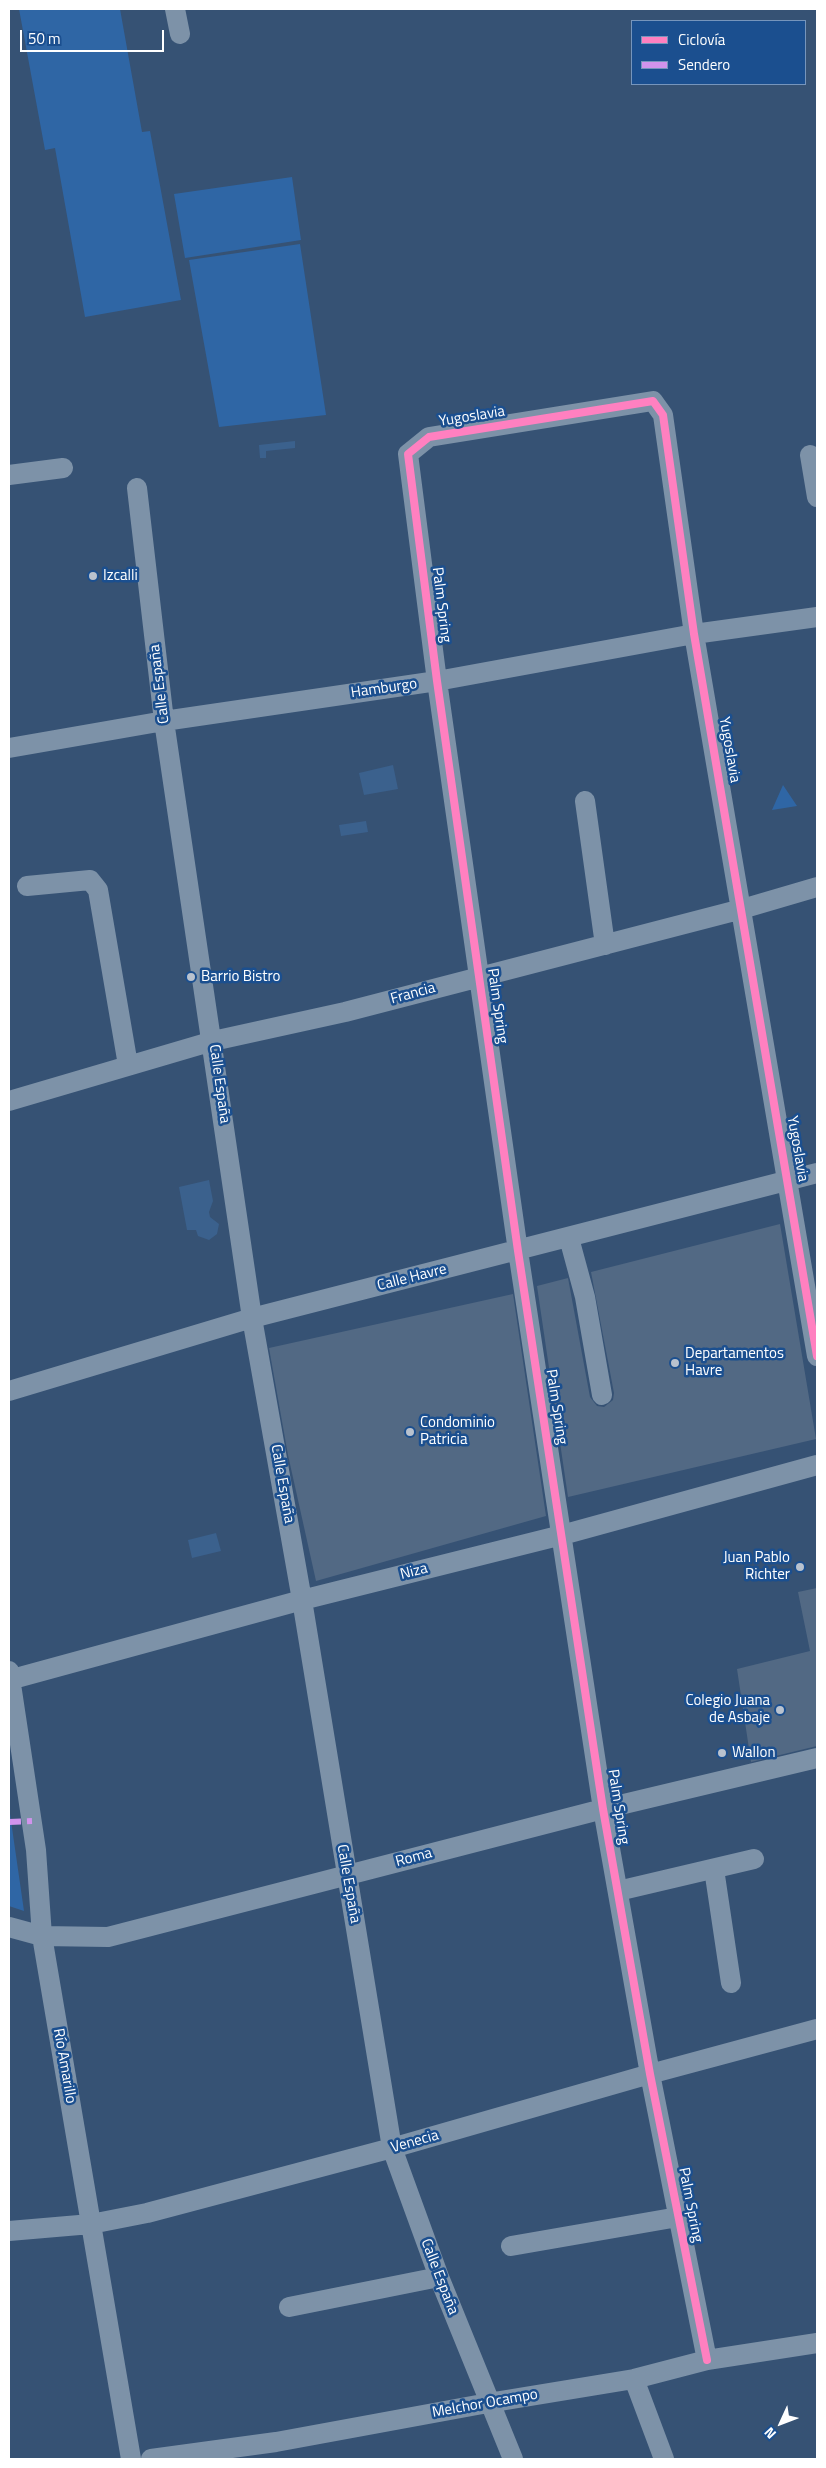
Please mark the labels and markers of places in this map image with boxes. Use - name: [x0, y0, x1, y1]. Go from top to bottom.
- place label: Izcalli: [103, 567, 138, 585]
- marker: Izcalli: [87, 570, 99, 582]
- place label: Barrio Bistro: [201, 968, 280, 986]
- marker: Barrio Bistro: [185, 971, 197, 983]
- place label: Departamentos Havre: [685, 1345, 784, 1380]
- marker: Departamentos Havre: [669, 1357, 681, 1369]
- place label: Condominio Patricia: [420, 1414, 495, 1449]
- marker: Condominio Patricia: [404, 1426, 416, 1438]
- place label: Juan Pablo Richter: [723, 1549, 790, 1584]
- marker: Juan Pablo Richter: [794, 1561, 806, 1573]
- place label: Colegio Juana de Asbaje: [685, 1692, 770, 1727]
- marker: Colegio Juana de Asbaje: [774, 1704, 786, 1716]
- place label: Wallon: [732, 1744, 775, 1762]
- marker: Wallon: [716, 1747, 728, 1759]

